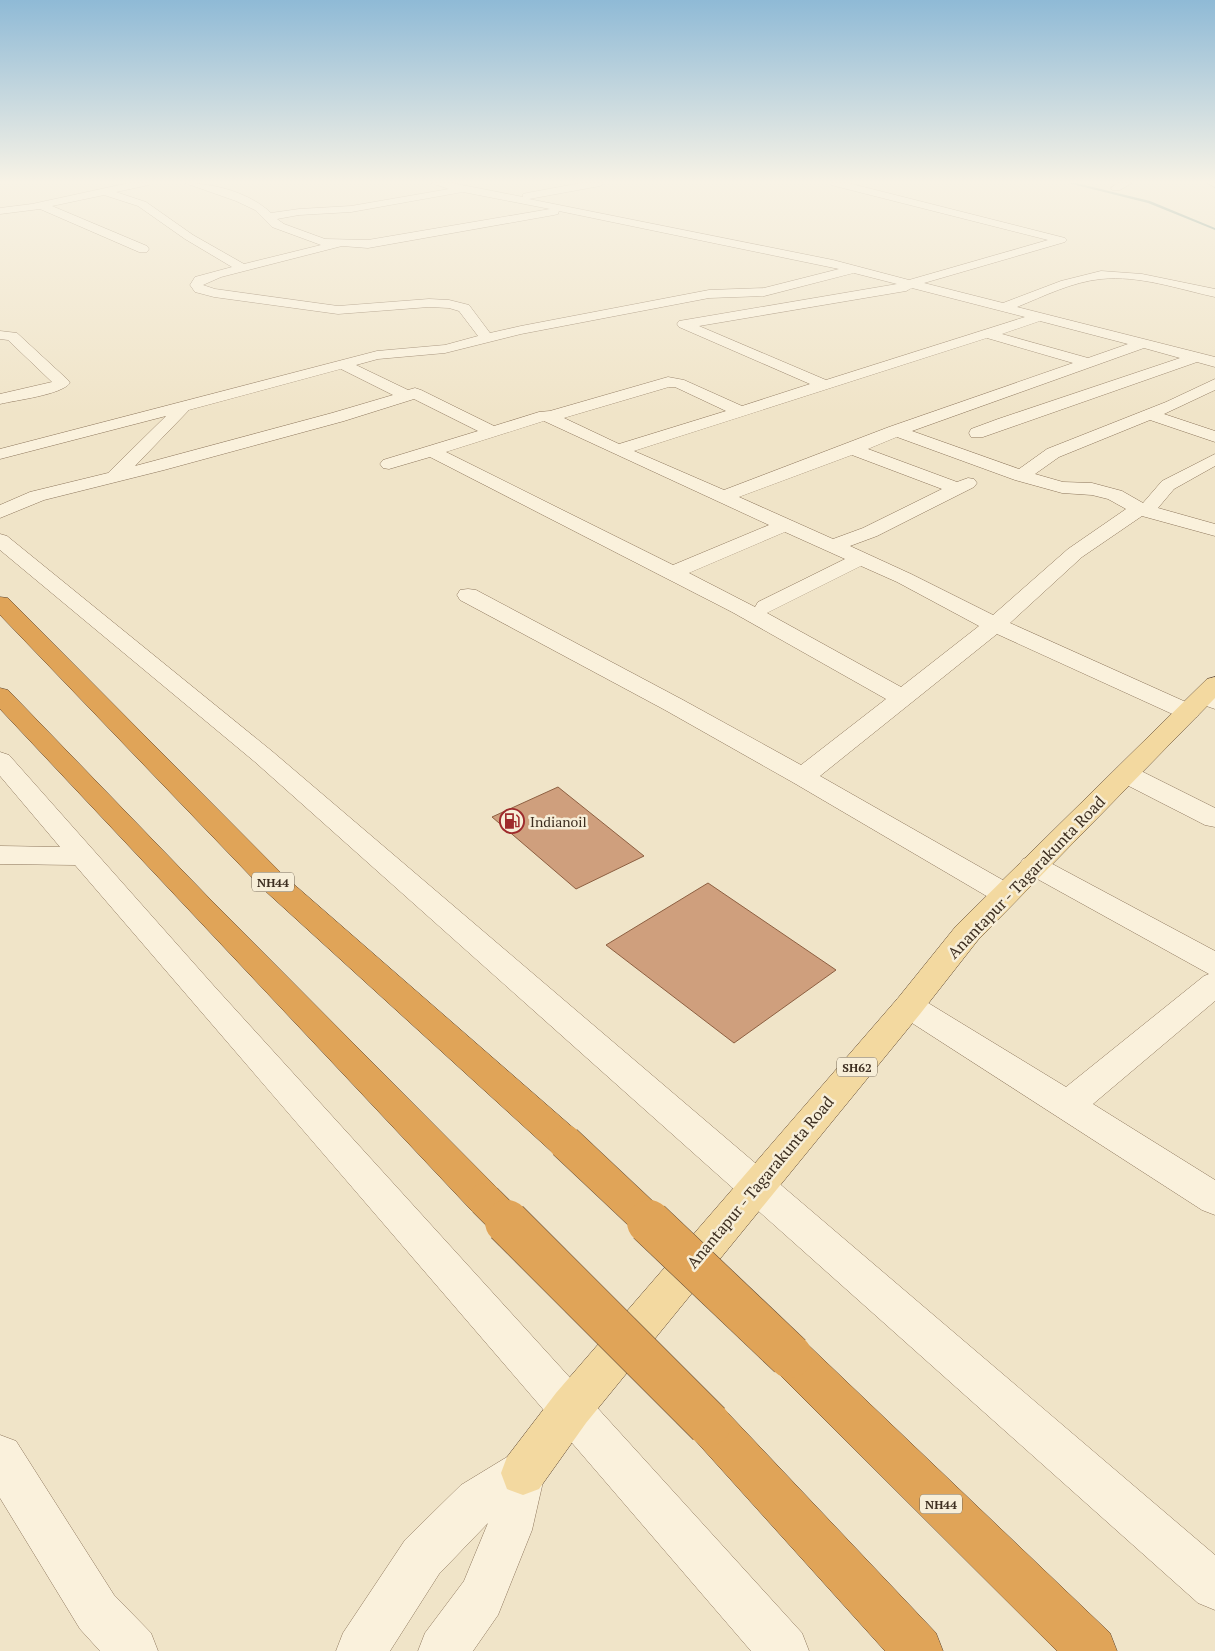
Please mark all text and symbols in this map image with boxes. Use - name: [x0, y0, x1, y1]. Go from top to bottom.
- street label: Anantapur - Tagarakunta Road: [942, 791, 1110, 963]
- fuel station icon: Indianoil: [499, 808, 525, 834]
- place label: Indianoil: [530, 812, 587, 831]
- road number: NH44: [252, 872, 294, 892]
- road number: SH62: [837, 1058, 877, 1076]
- street label: Anantapur - Tagarakunta Road: [681, 1091, 839, 1273]
- road number: NH44: [920, 1495, 962, 1514]

